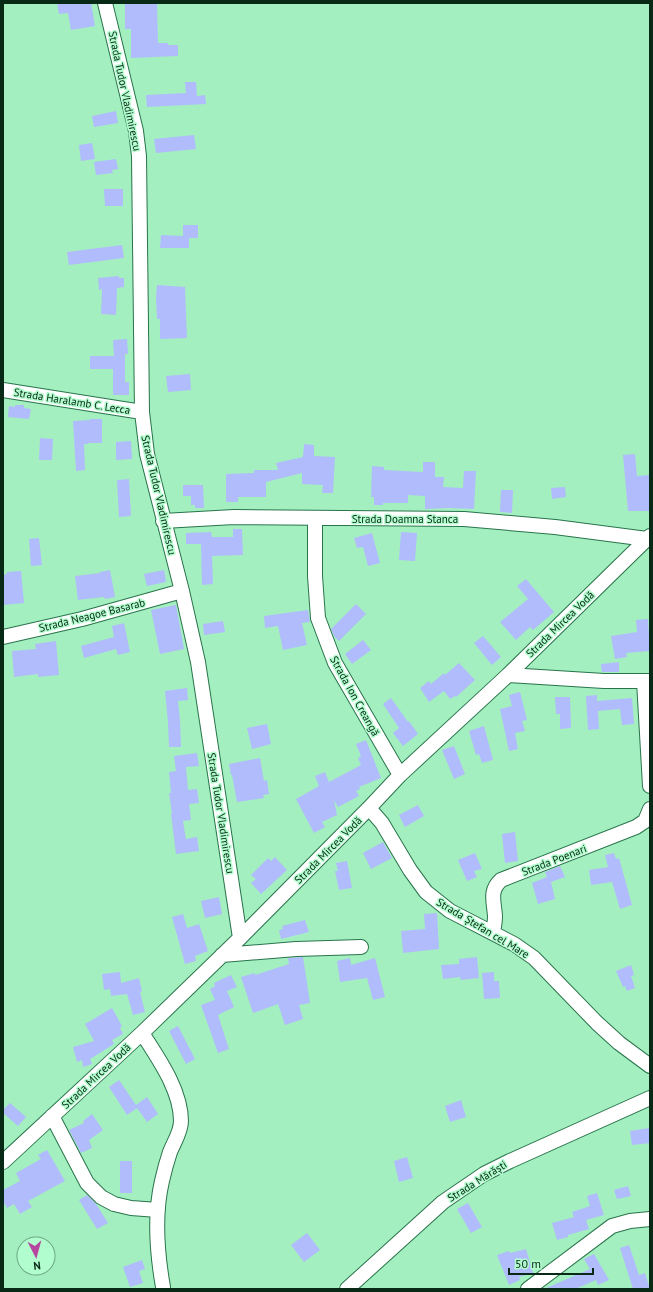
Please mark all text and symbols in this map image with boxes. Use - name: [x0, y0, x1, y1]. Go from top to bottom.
- street label: Strada Tudor Vladimirescu: [105, 30, 145, 152]
- street label: Strada Haralamb C. Lecca: [13, 385, 131, 417]
- street label: Strada Tudor Vladimirescu: [138, 434, 180, 556]
- street label: Strada Doamna Stanca: [352, 512, 458, 526]
- street label: Strada Mircea Vodă: [523, 588, 597, 660]
- street label: Strada Neagoe Basarab: [37, 595, 147, 635]
- street label: Strada Ion Creangă: [327, 654, 383, 738]
- street label: Strada Tudor Vladimirescu: [205, 752, 237, 875]
- street label: Strada Mircea Vodă: [291, 813, 365, 887]
- street label: Strada Poenari: [520, 841, 589, 879]
- street label: Strada Ștefan cel Mare: [434, 895, 532, 961]
- street label: Strada Mircea Vodă: [58, 1040, 134, 1112]
- street label: Strada Mărăști: [445, 1157, 509, 1205]
- north arrow: [16, 1236, 56, 1276]
- scale bar: [509, 1250, 593, 1276]
- text: 50 m: [515, 1256, 541, 1271]
- text: N: [33, 1259, 41, 1273]

